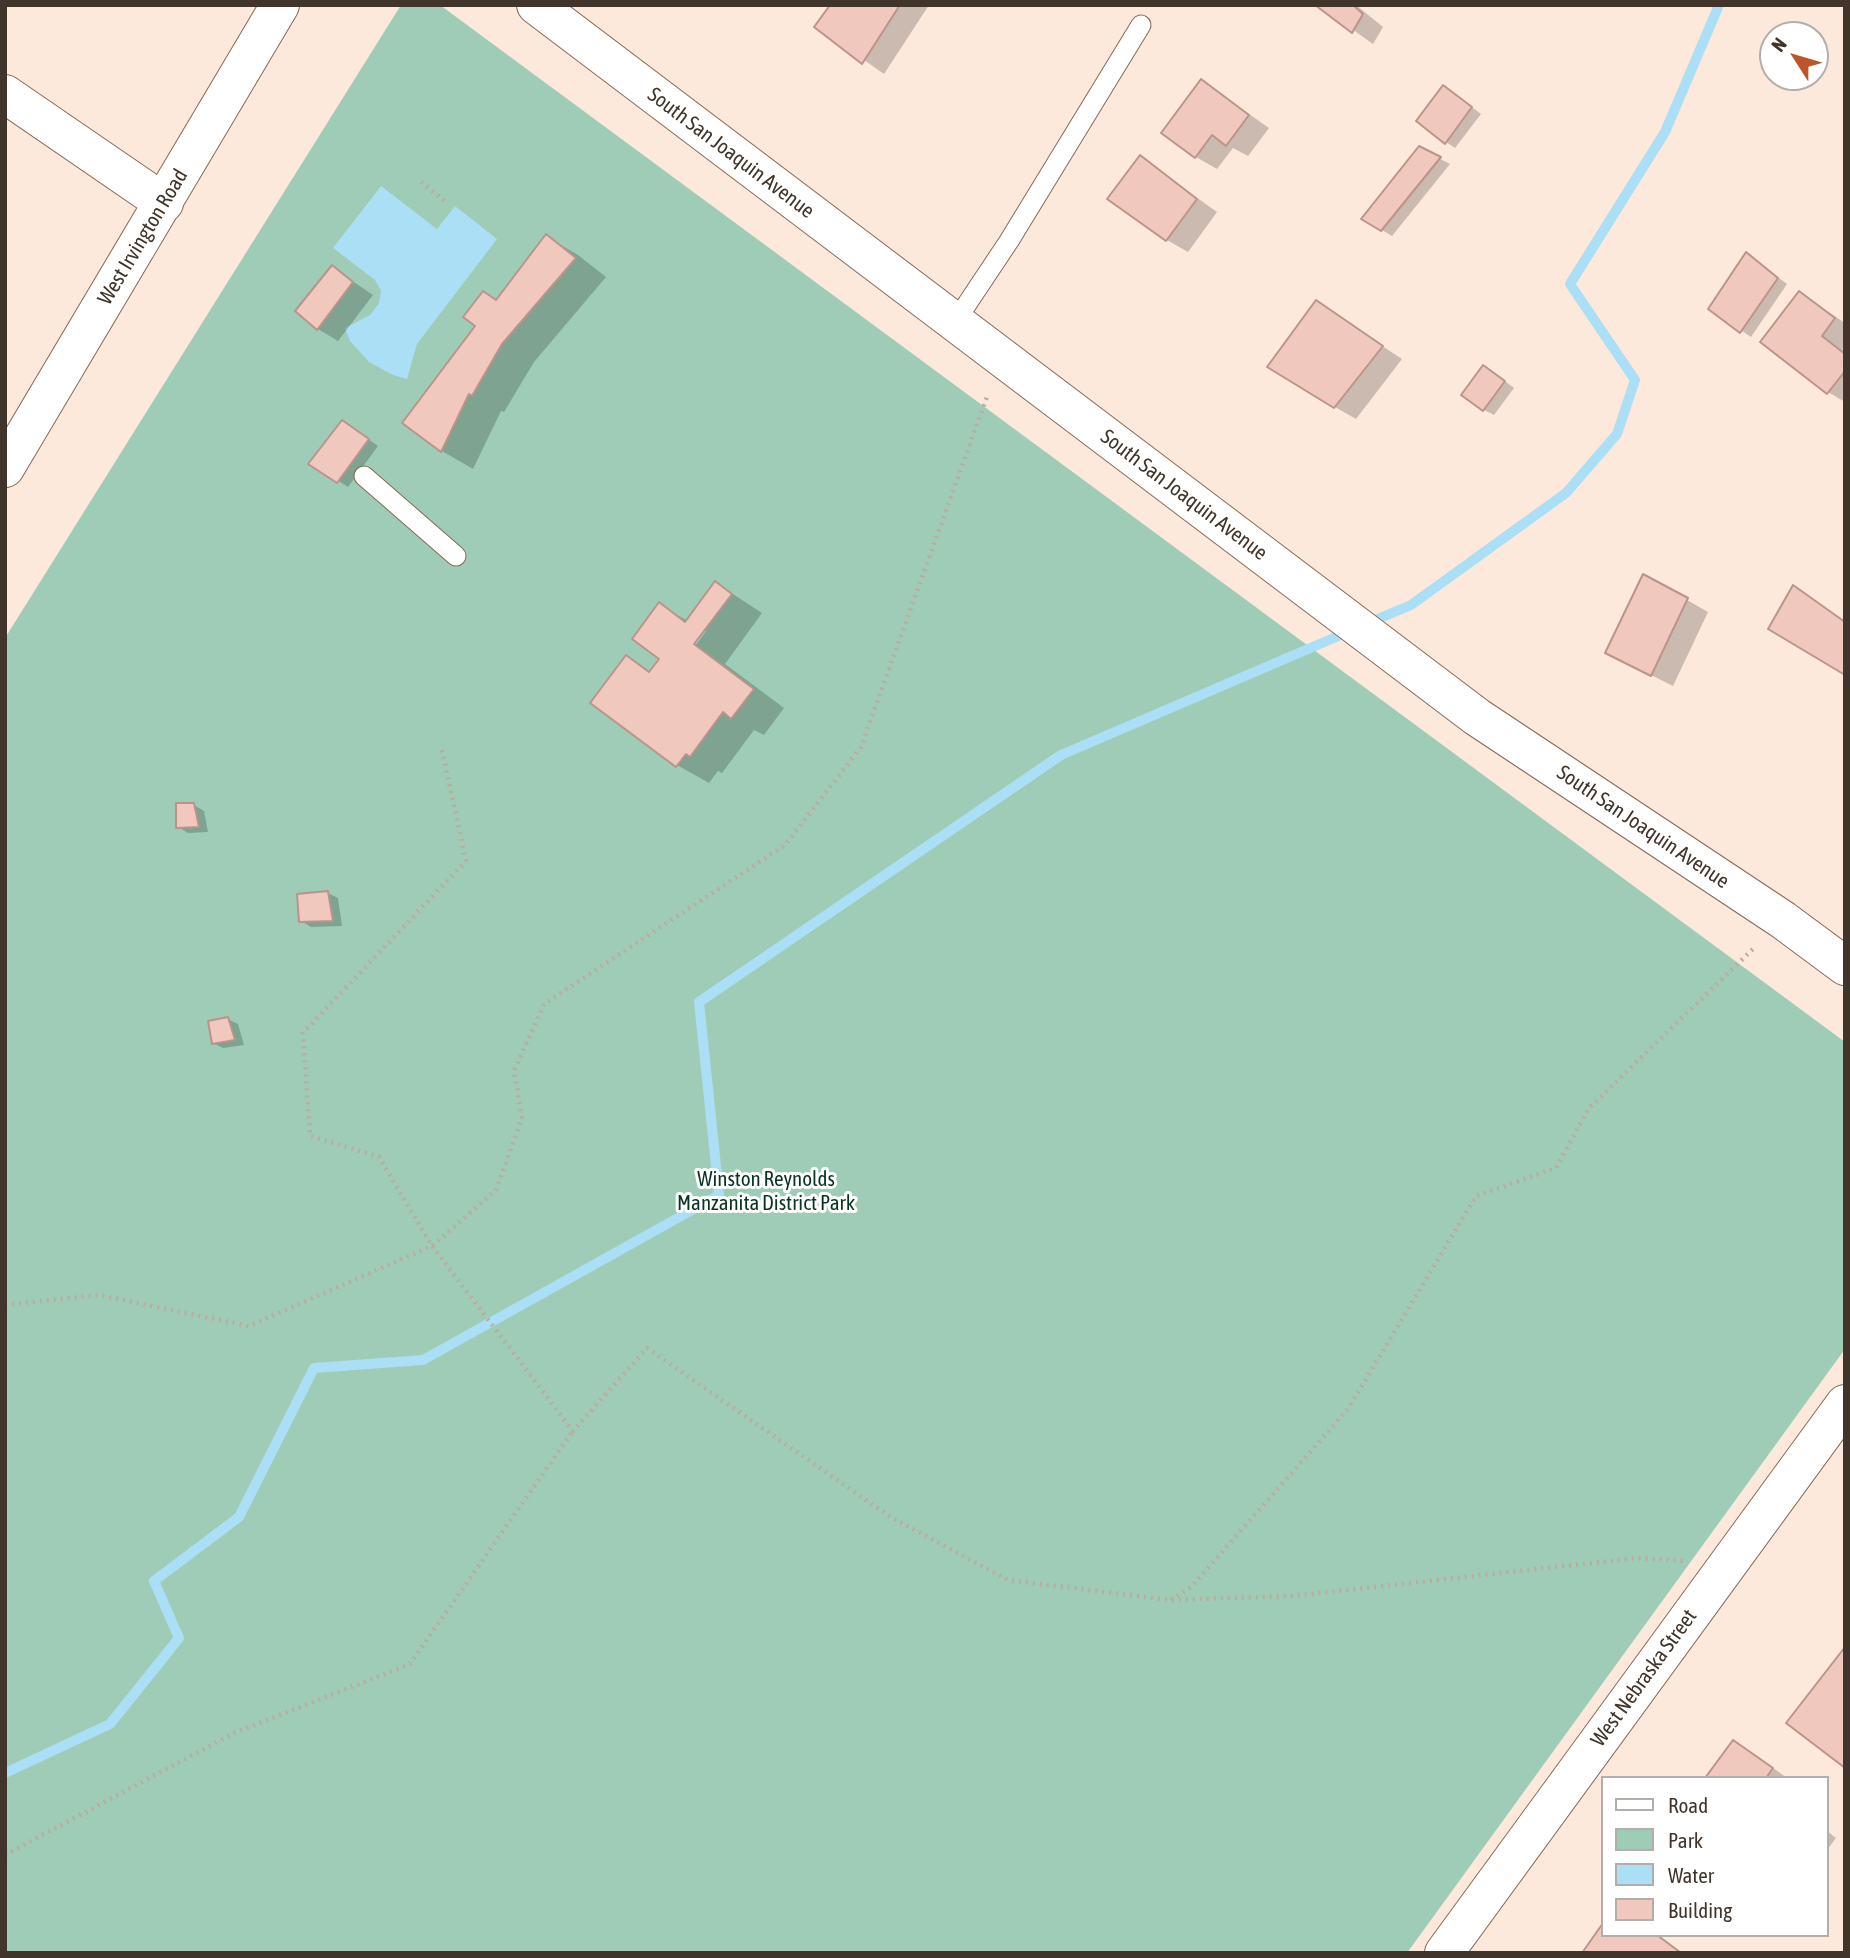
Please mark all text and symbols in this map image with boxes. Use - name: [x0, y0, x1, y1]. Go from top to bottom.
- north arrow: [1759, 21, 1829, 91]
- text: N: [1767, 33, 1791, 56]
- street label: South San Joaquin Avenue: [643, 82, 819, 224]
- street label: West Irvington Road: [93, 165, 193, 309]
- street label: South San Joaquin Avenue: [1096, 424, 1272, 566]
- street label: South San Joaquin Avenue: [1552, 760, 1734, 894]
- park label: Winston Reynolds Manzanita District Park: [677, 1166, 855, 1216]
- street label: West Nebraska Street: [1586, 1605, 1702, 1751]
- legend: [1602, 1776, 1829, 1937]
- text: Road: [1668, 1793, 1708, 1817]
- text: Park: [1668, 1828, 1703, 1852]
- text: Water: [1668, 1863, 1714, 1887]
- text: Building: [1668, 1898, 1732, 1922]

